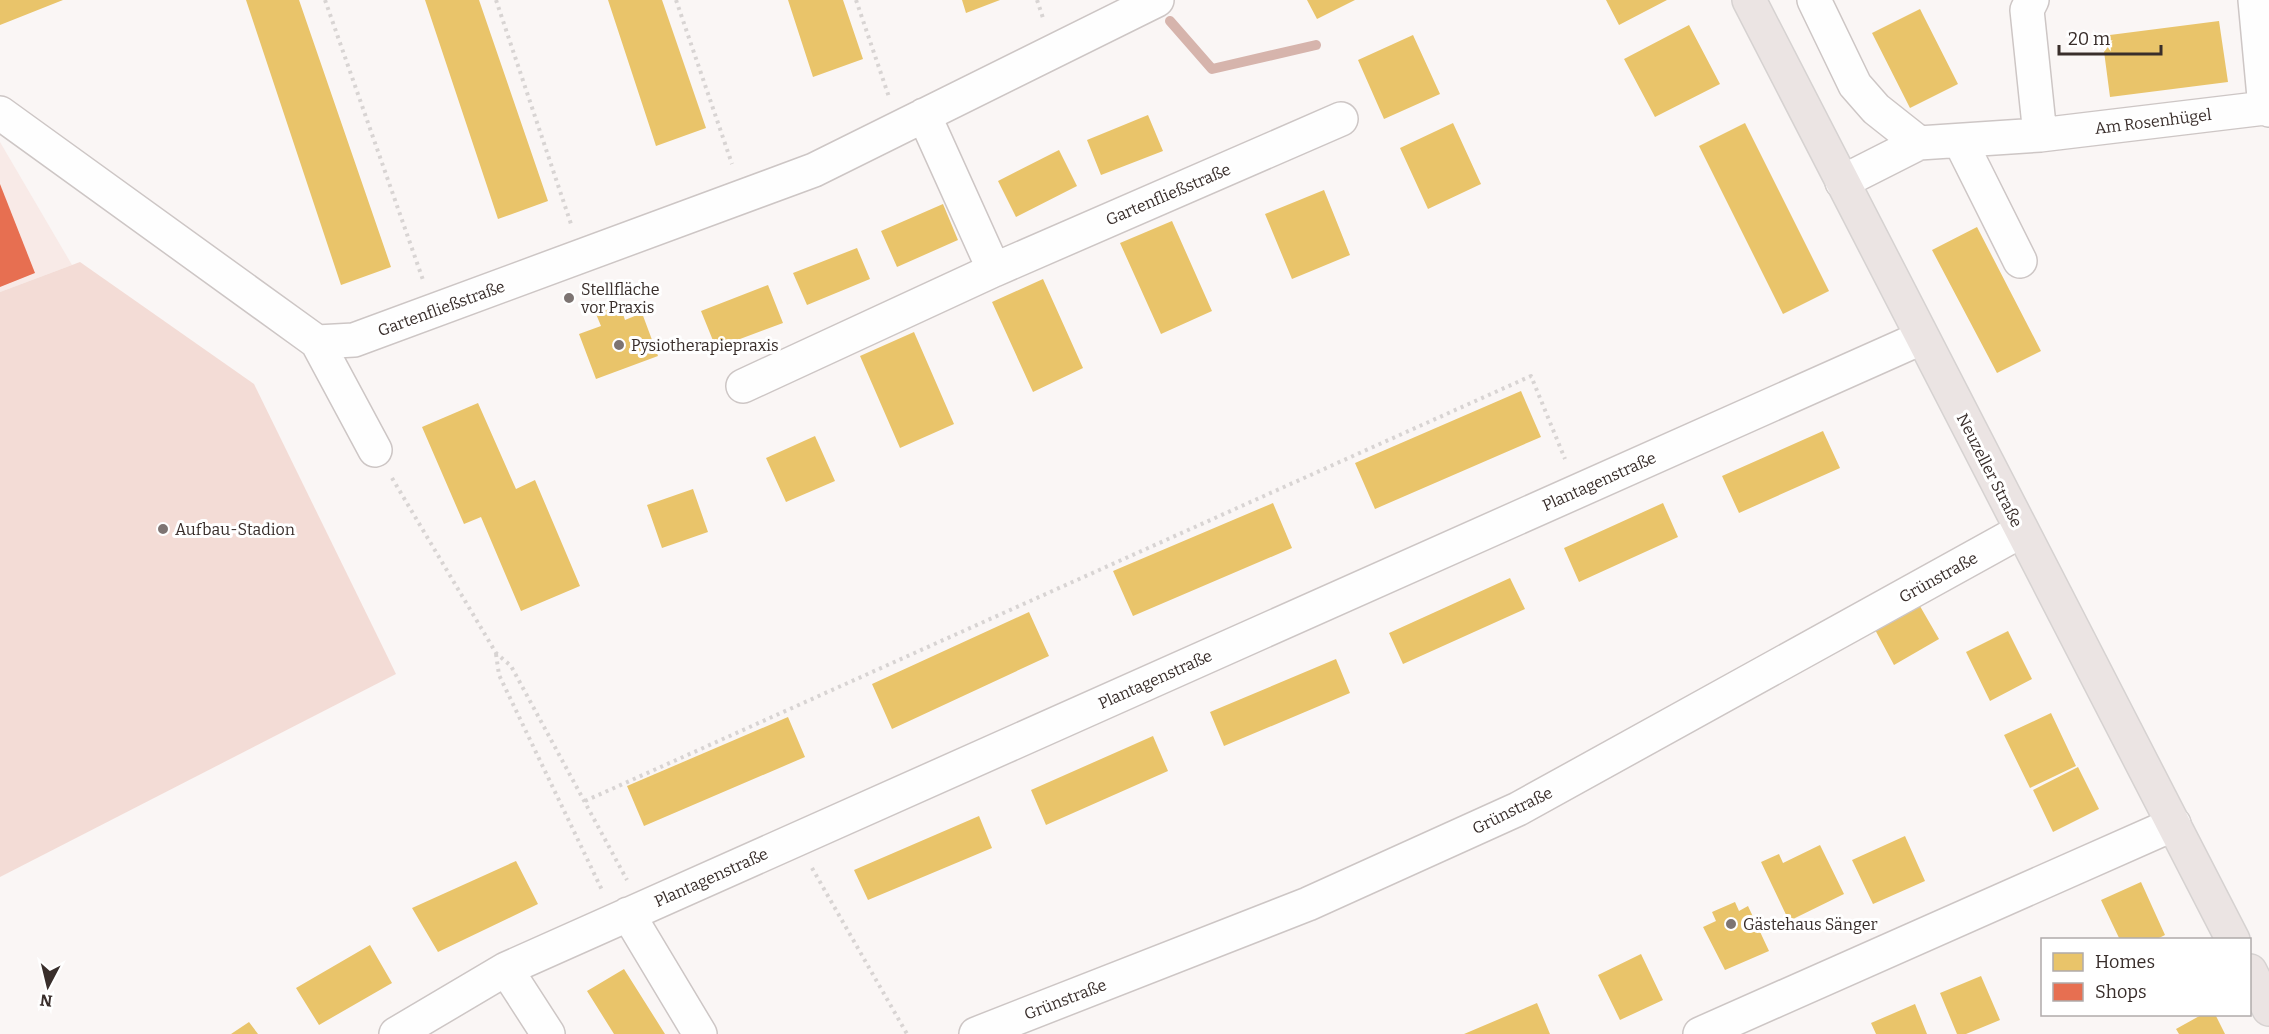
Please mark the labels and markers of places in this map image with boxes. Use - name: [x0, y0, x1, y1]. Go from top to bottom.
- place label: Stellfläche vor Praxis: [580, 280, 659, 317]
- marker: Stellfläche vor Praxis: [562, 291, 576, 305]
- place label: Pysiotherapiepraxis: [631, 336, 779, 355]
- marker: Pysiotherapiepraxis: [612, 338, 626, 352]
- place label: Aufbau-Stadion: [175, 520, 295, 539]
- marker: Aufbau-Stadion: [156, 522, 170, 536]
- place label: Gästehaus Sänger: [1743, 915, 1878, 934]
- marker: Gästehaus Sänger: [1724, 917, 1738, 931]

